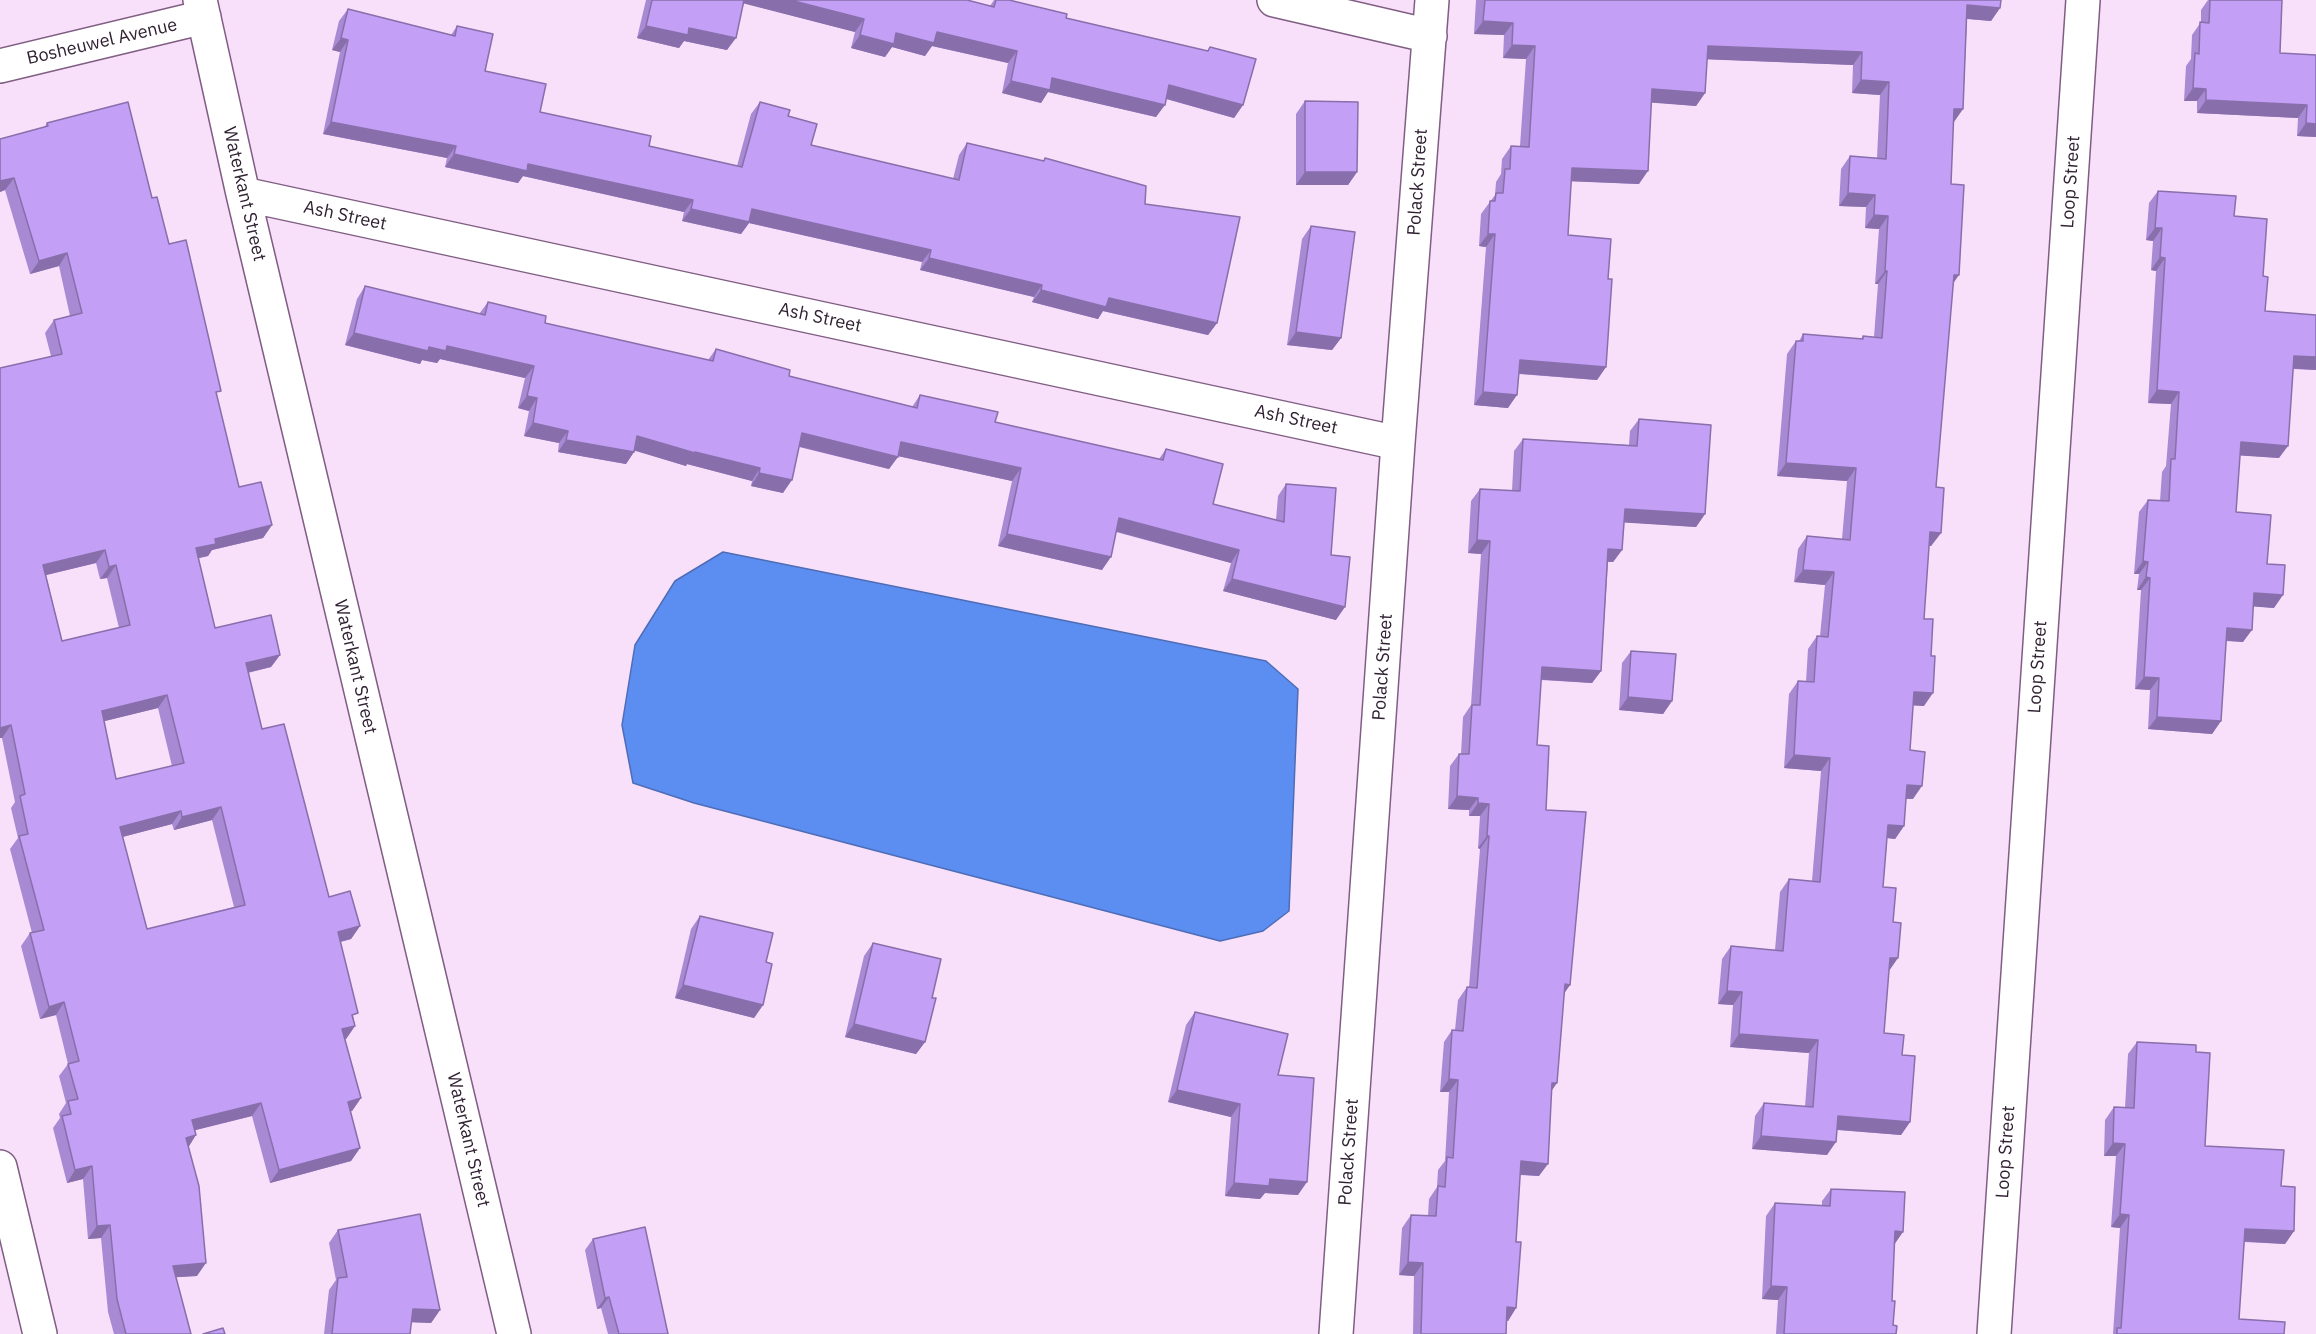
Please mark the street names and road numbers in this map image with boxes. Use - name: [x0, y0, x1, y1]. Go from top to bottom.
- street label: Bosheuwel Avenue: [25, 14, 179, 70]
- street label: Waterkant Street: [218, 125, 270, 263]
- street label: Polack Street: [1403, 128, 1433, 236]
- street label: Loop Street: [2057, 135, 2085, 229]
- street label: Ash Street: [302, 197, 388, 235]
- street label: Ash Street: [777, 299, 863, 337]
- street label: Ash Street: [1253, 401, 1339, 439]
- street label: Waterkant Street: [329, 598, 381, 736]
- street label: Polack Street: [1368, 613, 1398, 721]
- street label: Loop Street: [2024, 620, 2052, 714]
- street label: Waterkant Street: [442, 1071, 494, 1209]
- street label: Polack Street: [1334, 1098, 1364, 1206]
- street label: Loop Street: [1992, 1105, 2020, 1199]

